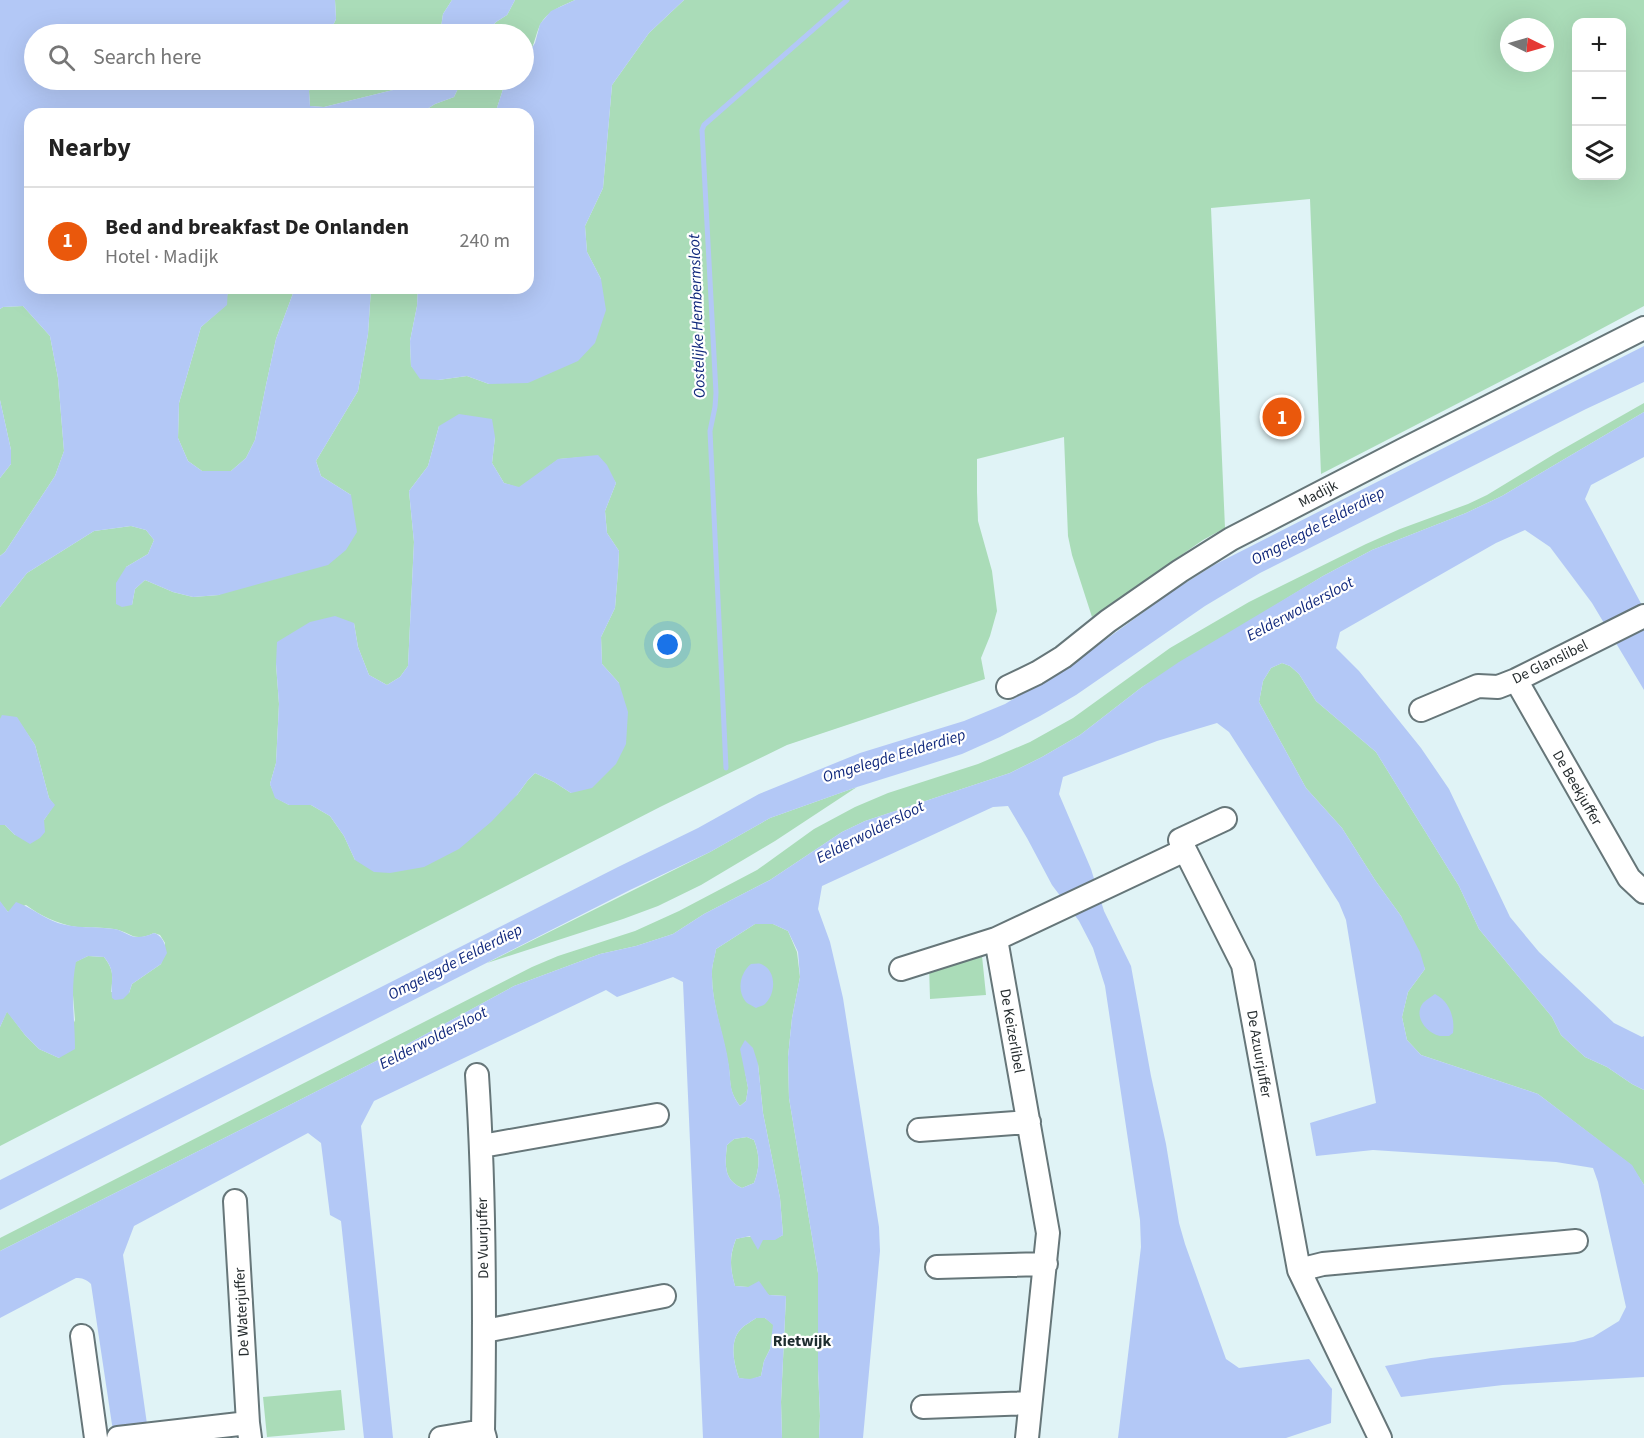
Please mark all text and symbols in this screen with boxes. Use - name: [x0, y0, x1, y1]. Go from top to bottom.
- north arrow: [1500, 18, 1554, 72]
- map controls: [1572, 18, 1626, 180]
- button: +: [1572, 18, 1626, 72]
- search box: [24, 24, 534, 90]
- icon: search: [45, 41, 78, 74]
- text: Search here: [93, 41, 201, 73]
- button: −: [1572, 72, 1626, 126]
- button: layers: [1572, 126, 1626, 180]
- text: Nearby: [48, 129, 131, 166]
- text: Bed and breakfast De Onlanden: [105, 211, 409, 243]
- text: 1: [62, 227, 73, 255]
- text: 240 m: [460, 227, 510, 255]
- water label: Oostelijke Hembermsloot: [683, 233, 711, 398]
- text: Hotel · Madijk: [105, 243, 219, 271]
- pin: 1: [1262, 394, 1302, 440]
- street label: Madijk: [1295, 475, 1342, 513]
- water label: Omgelegde Eelderdiep: [1247, 481, 1389, 571]
- water label: Eelderwoldersloot: [1242, 571, 1358, 647]
- your location: [653, 630, 682, 659]
- street label: De Glanslibel: [1509, 635, 1592, 689]
- water label: Omgelegde Eelderdiep: [820, 724, 968, 788]
- street label: De Beekjuffer: [1547, 747, 1607, 830]
- water label: Eelderwoldersloot: [812, 795, 929, 869]
- water label: Omgelegde Eelderdiep: [384, 918, 526, 1006]
- street label: De Keizerlibel: [994, 987, 1030, 1075]
- water label: Eelderwoldersloot: [375, 1001, 492, 1075]
- street label: De Azuurjuffer: [1241, 1009, 1277, 1100]
- street label: De Vuurjuffer: [472, 1196, 494, 1279]
- street label: De Waterjuffer: [229, 1266, 255, 1357]
- district label: Rietwijk: [773, 1330, 831, 1352]

